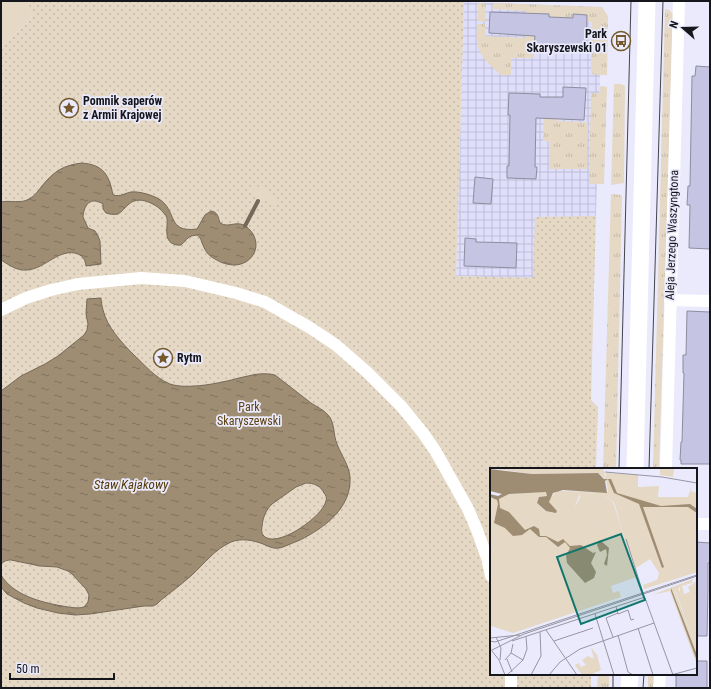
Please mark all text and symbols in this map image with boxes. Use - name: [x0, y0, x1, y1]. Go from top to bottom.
- north arrow: [663, 8, 703, 48]
- text: N: [667, 19, 681, 30]
- place label: Park Skaryszewski 01: [526, 27, 607, 55]
- bus stop icon: Park Skaryszewski 01: [610, 30, 632, 52]
- place label: Pomnik saperów z Armii Krajowej: [83, 94, 163, 122]
- place icon: Pomnik saperów z Armii Krajowej: [58, 97, 80, 119]
- street label: Aleja Jerzego Waszyngtona: [663, 169, 681, 300]
- place icon: Rytm: [152, 347, 174, 369]
- place label: Rytm: [177, 351, 202, 365]
- park label: Park Skaryszewski: [217, 400, 281, 428]
- inset map: [490, 468, 697, 675]
- water label: Staw Kajakowy: [94, 477, 169, 492]
- scale bar: [10, 655, 114, 681]
- text: 50 m: [16, 662, 40, 676]

